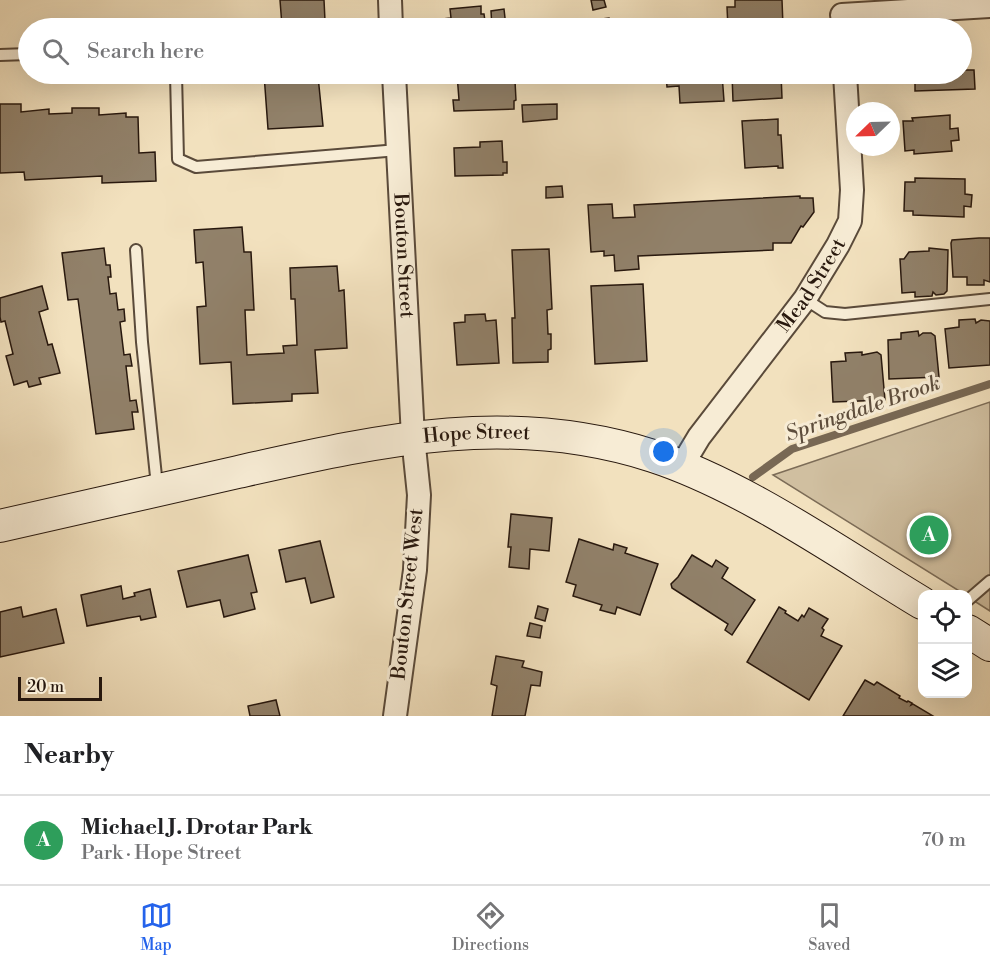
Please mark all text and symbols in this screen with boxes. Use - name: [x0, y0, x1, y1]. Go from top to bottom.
- search box: [18, 18, 972, 84]
- icon: search: [39, 35, 72, 68]
- text: Search here: [87, 38, 204, 65]
- north arrow: [846, 102, 900, 156]
- street label: Bouton Street: [388, 192, 419, 319]
- street label: Mead Street: [771, 234, 852, 337]
- water label: Springdale Brook: [782, 370, 944, 448]
- street label: Hope Street: [422, 420, 531, 449]
- your location: [649, 437, 678, 466]
- street label: Bouton Street West: [386, 507, 429, 682]
- pin: A: [910, 512, 948, 558]
- map controls: [918, 590, 972, 698]
- button: locate: [918, 590, 972, 644]
- button: layers: [918, 644, 972, 698]
- scale bar: [18, 674, 102, 702]
- text: 20 m: [27, 677, 64, 697]
- text: Nearby: [24, 739, 114, 771]
- text: Michael J. Drotar Park: [81, 814, 313, 841]
- text: A: [36, 828, 51, 853]
- text: 70 m: [922, 828, 966, 853]
- text: Park · Hope Street: [81, 841, 242, 866]
- tab: Map: [140, 899, 173, 955]
- tab: Directions: [452, 899, 529, 955]
- tab: Saved: [808, 899, 850, 955]

